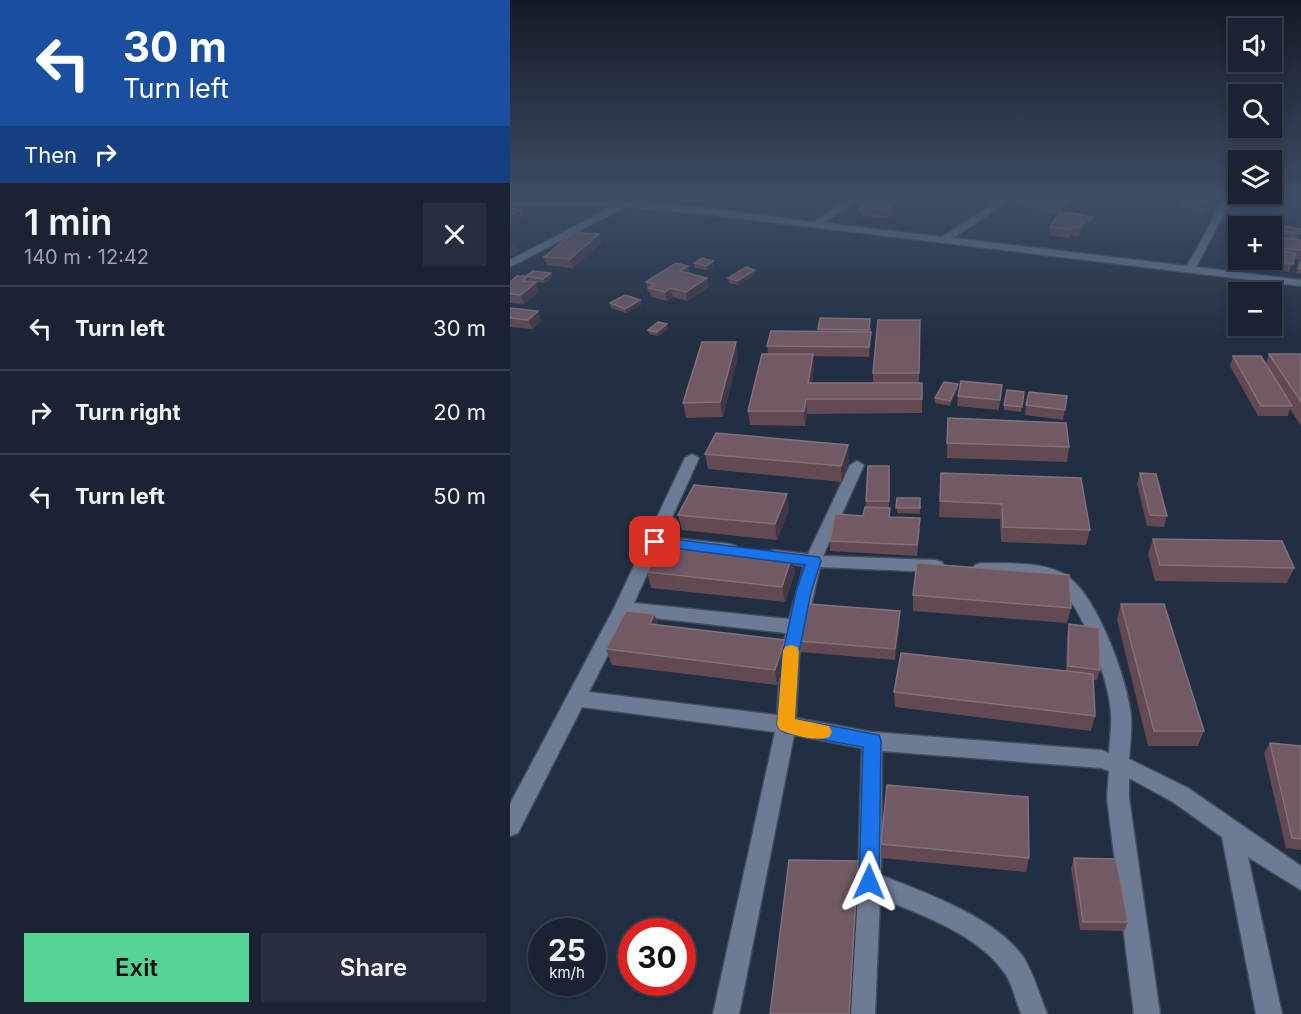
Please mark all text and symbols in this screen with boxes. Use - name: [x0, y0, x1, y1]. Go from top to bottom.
- map controls: [1228, 18, 1282, 336]
- button: sound: [1228, 18, 1282, 72]
- text: 30 m: [123, 21, 227, 72]
- icon: left: [24, 24, 102, 102]
- text: Turn left: [123, 72, 229, 105]
- button: search: [1228, 84, 1282, 138]
- icon: right: [89, 138, 122, 171]
- text: Then: [24, 142, 77, 168]
- button: layers: [1228, 150, 1282, 204]
- text: 1 min: [24, 200, 112, 244]
- button: close: [423, 203, 486, 266]
- button: +: [1228, 216, 1282, 270]
- text: 140 m · 12:42: [24, 245, 149, 269]
- button: −: [1228, 282, 1282, 336]
- icon: left: [24, 312, 57, 345]
- text: Turn left: [75, 315, 165, 341]
- text: 30 m: [433, 315, 486, 341]
- icon: right: [24, 396, 57, 429]
- text: Turn right: [75, 399, 181, 425]
- text: 20 m: [433, 399, 486, 425]
- icon: left: [24, 480, 57, 513]
- text: Turn left: [75, 483, 165, 509]
- text: 50 m: [433, 483, 486, 509]
- pin: [629, 516, 680, 567]
- icon: arrive: [638, 525, 671, 558]
- position arrow: [837, 850, 901, 914]
- speed limit sign: 30: [618, 918, 696, 996]
- text: 25: [548, 932, 586, 968]
- button: Exit: [24, 933, 249, 1002]
- button: Share: [261, 933, 486, 1002]
- text: km/h: [549, 963, 585, 982]

